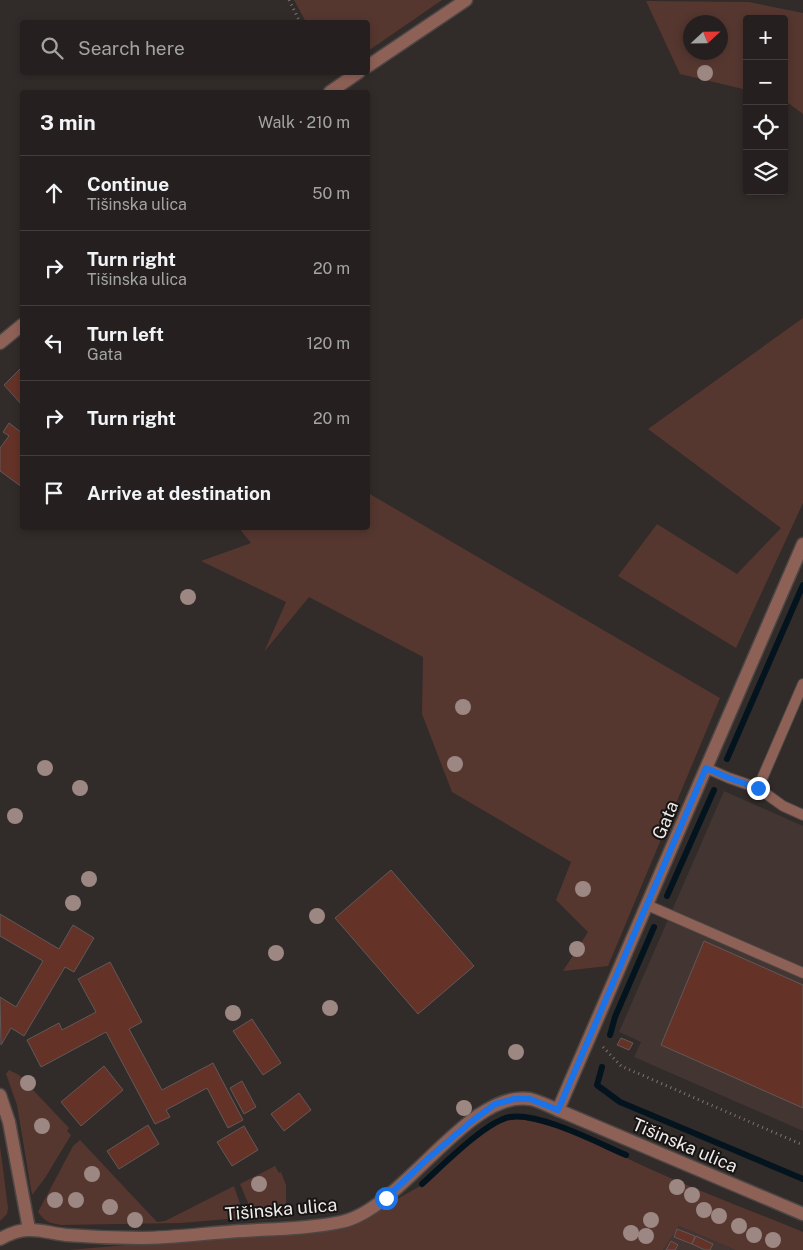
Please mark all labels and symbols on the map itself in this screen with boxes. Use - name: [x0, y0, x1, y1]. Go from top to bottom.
- north arrow: [683, 15, 728, 60]
- route end: [747, 777, 770, 800]
- street label: Gata: [648, 798, 682, 842]
- street label: Tišinska ulica: [629, 1113, 741, 1177]
- route start: [375, 1187, 398, 1210]
- street label: Tišinska ulica: [224, 1194, 338, 1224]

